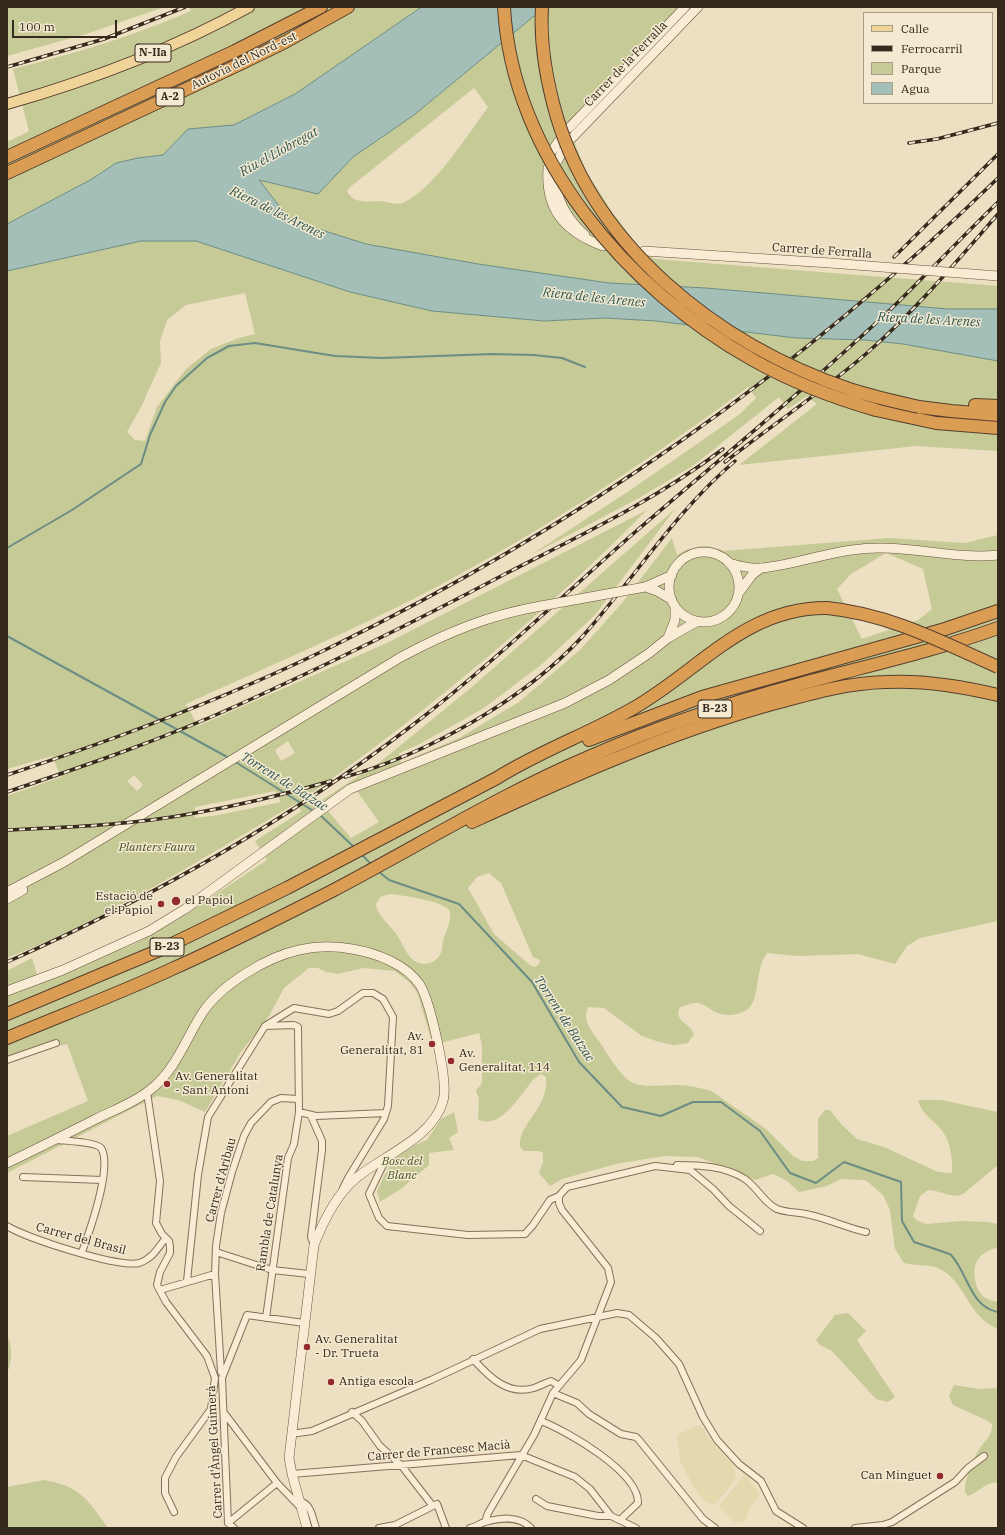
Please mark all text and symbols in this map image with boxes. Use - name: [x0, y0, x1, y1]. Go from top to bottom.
- scale bar: [14, 12, 119, 38]
- legend: [863, 12, 993, 104]
- street label: Carrer de la Ferralla: [581, 18, 671, 110]
- text: 100 m: [19, 19, 55, 34]
- text: Calle: [901, 21, 929, 36]
- street label: Autovia del Nord-est: [189, 29, 299, 93]
- text: Ferrocarril: [901, 41, 963, 56]
- road number: N-IIa: [135, 44, 171, 62]
- text: Parque: [901, 61, 941, 76]
- text: Agua: [901, 81, 930, 96]
- road number: A-2: [156, 88, 184, 106]
- water label: Riu el Llobregat: [237, 124, 321, 180]
- water label: Riera de les Arenes: [227, 183, 327, 243]
- street label: Carrer de Ferralla: [771, 240, 873, 262]
- water label: Riera de les Arenes: [542, 285, 646, 311]
- water label: Riera de les Arenes: [877, 310, 981, 330]
- road number: B-23: [698, 700, 732, 718]
- water label: Torrent de Batzac: [238, 749, 330, 815]
- park label: Planters Faura: [119, 841, 195, 855]
- place label: Estació de el Papiol: [95, 890, 153, 918]
- place label: el Papiol: [185, 894, 233, 908]
- marker: el Papiol: [170, 895, 182, 907]
- marker: Estació de el Papiol: [156, 899, 166, 909]
- road number: B-23: [150, 938, 184, 956]
- water label: Torrent de Batzac: [530, 973, 598, 1065]
- place label: Av. Generalitat, 81: [340, 1030, 424, 1058]
- marker: Av. Generalitat, 81: [427, 1039, 437, 1049]
- place label: Av. Generalitat, 114: [459, 1047, 550, 1075]
- marker: Av. Generalitat, 114: [446, 1056, 456, 1066]
- place label: Av. Generalitat - Sant Antoni: [175, 1070, 258, 1098]
- marker: Av. Generalitat - Sant Antoni: [162, 1079, 172, 1089]
- street label: Carrer d'Aribau: [203, 1136, 239, 1224]
- street label: Rambla de Catalunya: [254, 1153, 286, 1273]
- park label: Bosc del Blanc: [382, 1155, 422, 1183]
- street label: Carrer del Brasil: [34, 1220, 128, 1258]
- place label: Av. Generalitat - Dr. Trueta: [315, 1333, 398, 1361]
- marker: Av. Generalitat - Dr. Trueta: [302, 1342, 312, 1352]
- place label: Antiga escola: [339, 1375, 414, 1389]
- marker: Antiga escola: [326, 1377, 336, 1387]
- street label: Carrer d'Àngel Guimerà: [204, 1385, 226, 1519]
- street label: Carrer de Francesc Macià: [367, 1438, 511, 1464]
- place label: Can Minguet: [861, 1469, 932, 1483]
- marker: Can Minguet: [935, 1471, 945, 1481]

